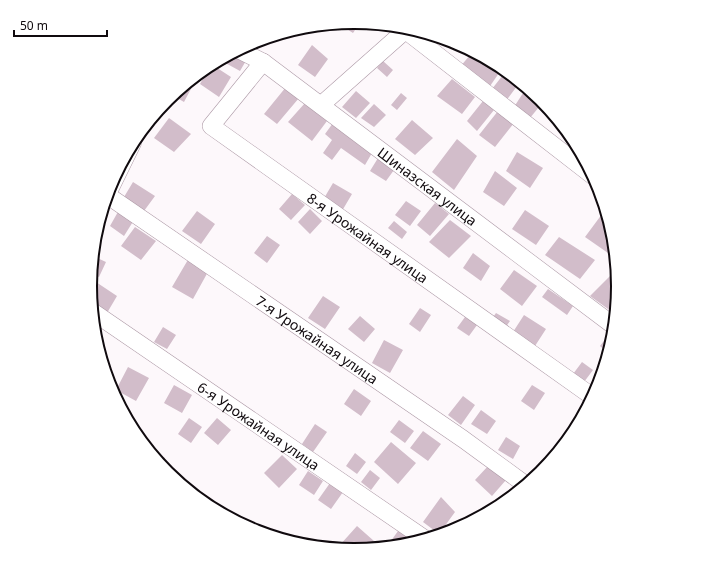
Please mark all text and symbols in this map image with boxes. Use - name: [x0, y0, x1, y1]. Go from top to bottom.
- scale bar: [14, 12, 107, 38]
- text: 50 m: [20, 17, 48, 34]
- street label: Шиназская улица: [374, 142, 481, 230]
- street label: 8-я Урожайная улица: [304, 188, 432, 287]
- street label: 7-я Урожайная улица: [253, 291, 382, 388]
- street label: 6-я Урожайная улица: [194, 377, 324, 474]

